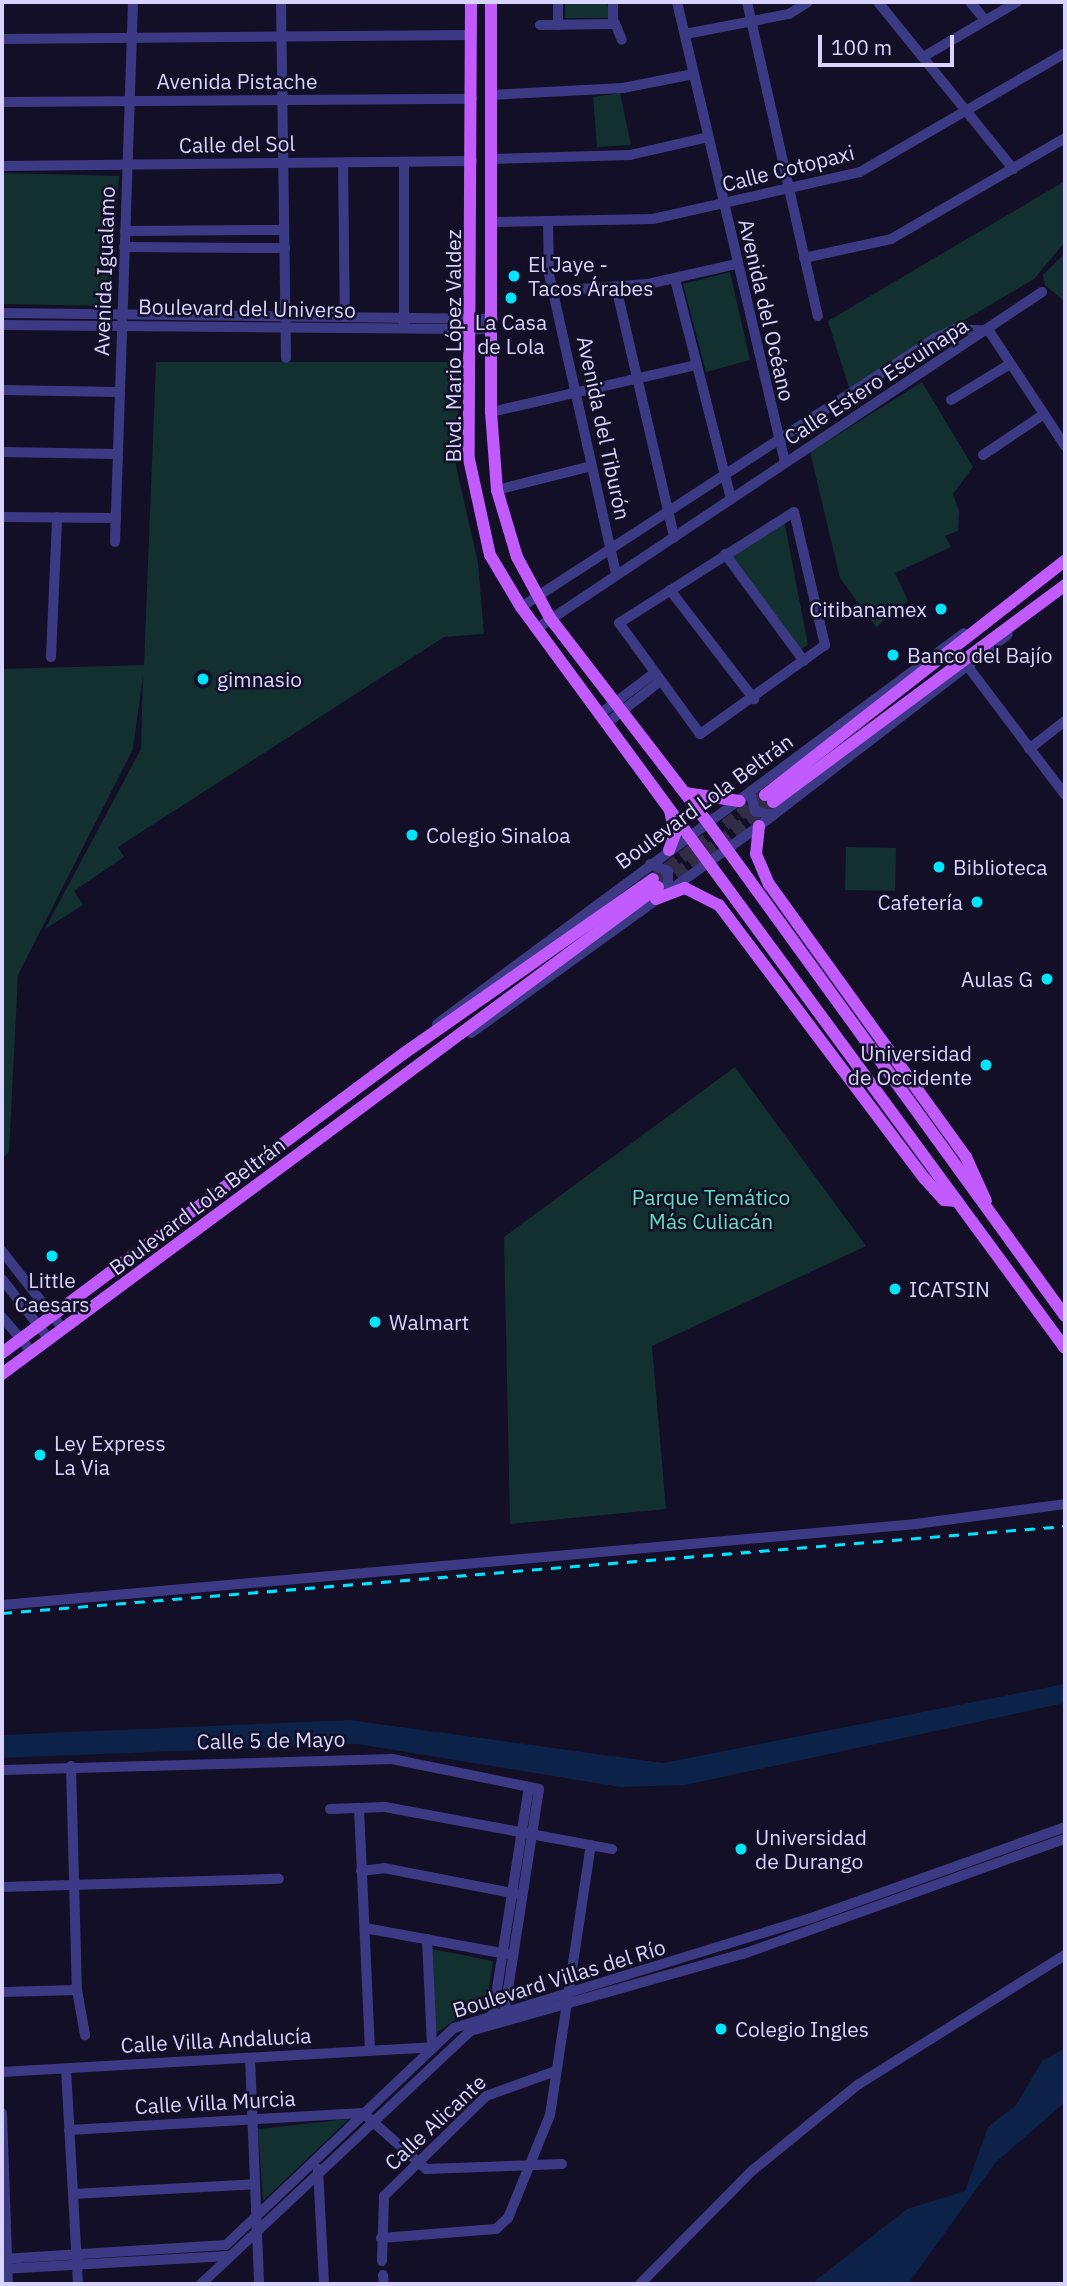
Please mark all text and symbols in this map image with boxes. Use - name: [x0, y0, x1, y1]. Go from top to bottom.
- scale bar: [822, 21, 958, 65]
- text: 100 m: [831, 33, 892, 61]
- street label: Avenida Pistache: [157, 68, 317, 94]
- street label: Calle del Sol: [179, 130, 295, 158]
- street label: Calle Cotopaxi: [719, 139, 857, 197]
- street label: Avenida Igualamo: [88, 186, 120, 356]
- street label: Avenida del Océano: [734, 216, 800, 404]
- street label: Blvd. Mario López Valdez: [440, 230, 466, 462]
- place label: El Jaye - Tacos Árabes: [528, 251, 653, 301]
- marker: El Jaye - Tacos Árabes: [506, 268, 522, 284]
- marker: La Casa de Lola: [503, 290, 519, 306]
- street label: Boulevard del Universo: [138, 294, 356, 322]
- place label: La Casa de Lola: [475, 309, 547, 359]
- street label: Calle Estero Escuinapa: [779, 312, 973, 450]
- street label: Avenida del Tiburón: [572, 334, 636, 522]
- place label: Citibanamex: [809, 596, 927, 622]
- marker: Citibanamex: [933, 601, 949, 617]
- place label: Banco del Bajío: [907, 642, 1053, 668]
- marker: Banco del Bajío: [885, 647, 901, 663]
- place label: gimnasio: [217, 666, 302, 692]
- marker: gimnasio: [195, 671, 211, 687]
- street label: Boulevard Lola Beltrán: [610, 728, 798, 874]
- place label: Colegio Sinaloa: [426, 822, 570, 848]
- marker: Colegio Sinaloa: [404, 827, 420, 843]
- place label: Biblioteca: [953, 854, 1047, 880]
- marker: Biblioteca: [931, 859, 947, 875]
- place label: Cafetería: [878, 889, 963, 915]
- marker: Cafetería: [969, 894, 985, 910]
- place label: Aulas G: [961, 966, 1033, 992]
- marker: Aulas G: [1039, 971, 1055, 987]
- place label: Universidad de Occidente: [848, 1040, 972, 1090]
- marker: Universidad de Occidente: [978, 1057, 994, 1073]
- street label: Boulevard Lola Beltrán: [104, 1132, 290, 1280]
- park label: Parque Temático Más Culiacán: [632, 1184, 790, 1234]
- marker: Little Caesars: [44, 1248, 60, 1264]
- place label: Little Caesars: [14, 1267, 90, 1317]
- place label: ICATSIN: [909, 1276, 990, 1302]
- marker: ICATSIN: [887, 1281, 903, 1297]
- place label: Walmart: [389, 1309, 469, 1335]
- marker: Walmart: [367, 1314, 383, 1330]
- place label: Ley Express La Via: [54, 1430, 166, 1480]
- marker: Ley Express La Via: [32, 1447, 48, 1463]
- street label: Calle 5 de Mayo: [197, 1726, 345, 1754]
- place label: Universidad de Durango: [755, 1824, 867, 1874]
- marker: Universidad de Durango: [733, 1841, 749, 1857]
- street label: Boulevard Villas del Río: [450, 1934, 668, 2022]
- place label: Colegio Ingles: [735, 2016, 869, 2042]
- marker: Colegio Ingles: [713, 2021, 729, 2037]
- street label: Calle Villa Andalucía: [120, 2022, 312, 2058]
- street label: Calle Alicante: [379, 2069, 491, 2175]
- street label: Calle Villa Murcia: [134, 2085, 296, 2119]

